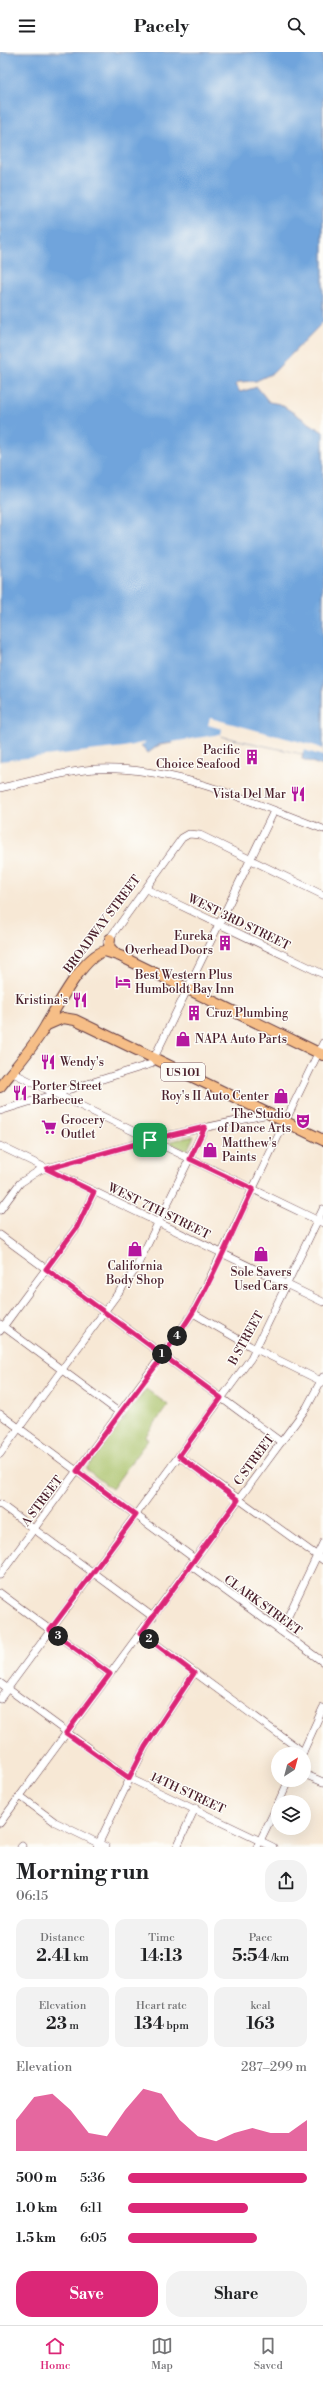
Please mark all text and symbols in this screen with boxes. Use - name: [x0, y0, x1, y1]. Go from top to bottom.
- icon: menu: [16, 15, 38, 37]
- text: Pacely: [134, 15, 189, 38]
- icon: search: [285, 15, 307, 37]
- place label: Pacific Choice Seafood: [156, 743, 240, 772]
- building icon: Pacific Choice Seafood: [243, 748, 261, 766]
- restaurant icon: Vista Del Mar: [289, 785, 307, 803]
- place label: Vista Del Mar: [212, 787, 286, 802]
- street label: BROADWAY STREET: [60, 872, 144, 977]
- street label: WEST 3RD STREET: [184, 891, 293, 954]
- place label: Eureka Overhead Doors: [125, 929, 214, 958]
- building icon: Eureka Overhead Doors: [216, 934, 234, 952]
- place label: Best Western Plus Humboldt Bay Inn: [134, 968, 234, 997]
- hotel icon: Best Western Plus Humboldt Bay Inn: [114, 973, 132, 991]
- restaurant icon: Kristina's: [71, 991, 89, 1009]
- place label: Kristina's: [15, 993, 68, 1008]
- building icon: Cruz Plumbing: [185, 1004, 203, 1022]
- place label: Cruz Plumbing: [206, 1006, 289, 1021]
- shop icon: NAPA Auto Parts: [174, 1030, 192, 1048]
- place label: NAPA Auto Parts: [195, 1032, 287, 1047]
- restaurant icon: Wendy's: [39, 1053, 57, 1071]
- place label: Wendy's: [59, 1055, 104, 1070]
- road number: US 101: [161, 1063, 205, 1081]
- place label: Porter Street Barbecue: [31, 1079, 103, 1108]
- restaurant icon: Porter Street Barbecue: [11, 1084, 29, 1102]
- shop icon: Roy's II Auto Center: [272, 1087, 290, 1105]
- place label: Roy's II Auto Center: [161, 1089, 269, 1104]
- place label: The Studio of Dance Arts: [217, 1107, 291, 1136]
- theatre icon: The Studio of Dance Arts: [294, 1112, 312, 1130]
- place label: Grocery Outlet: [61, 1113, 105, 1142]
- supermarket icon: Grocery Outlet: [40, 1118, 58, 1136]
- pin: [133, 1123, 167, 1157]
- icon: arrive: [139, 1129, 161, 1151]
- place label: Matthew's Paints: [222, 1136, 277, 1165]
- shop icon: Matthew's Paints: [201, 1141, 219, 1159]
- street label: WEST 7TH STREET: [104, 1180, 213, 1243]
- shop icon: California Body Shop: [126, 1240, 144, 1258]
- shop icon: Sole Savers Used Cars: [252, 1245, 270, 1263]
- place label: California Body Shop: [105, 1259, 164, 1288]
- place label: Sole Savers Used Cars: [231, 1265, 291, 1294]
- street label: B STREET: [225, 1308, 268, 1369]
- pin: 4: [167, 1326, 187, 1346]
- text: 4: [173, 1329, 181, 1343]
- pin: 1: [152, 1344, 172, 1364]
- text: 1: [159, 1347, 165, 1361]
- street label: C STREET: [231, 1432, 278, 1489]
- street label: A STREET: [18, 1473, 66, 1530]
- street label: CLARK STREET: [221, 1572, 305, 1639]
- pin: 3: [48, 1626, 68, 1646]
- text: 3: [55, 1629, 61, 1643]
- pin: 2: [139, 1629, 159, 1649]
- text: 2: [146, 1632, 152, 1646]
- north arrow: [271, 1747, 311, 1787]
- map controls: [271, 1747, 311, 1835]
- street label: 14TH STREET: [148, 1770, 228, 1818]
- button: layers: [271, 1795, 311, 1835]
- text: Morning run: [16, 1859, 149, 1886]
- button: share: [265, 1860, 307, 1902]
- text: 06:15: [16, 1888, 48, 1904]
- text: Distance: [40, 1931, 85, 1945]
- text: Time: [148, 1931, 175, 1945]
- text: Pace: [249, 1931, 272, 1945]
- text: 2.41: [36, 1945, 71, 1967]
- text: 14:13: [141, 1945, 182, 1967]
- text: 5:54: [232, 1945, 269, 1967]
- text: km: [71, 1951, 89, 1965]
- text: /km: [269, 1951, 289, 1965]
- text: Elevation: [39, 1999, 86, 2013]
- text: Heart rate: [136, 1999, 187, 2013]
- text: kcal: [251, 1999, 270, 2013]
- text: 23: [46, 2013, 67, 2035]
- text: 134: [134, 2013, 164, 2035]
- text: 163: [246, 2013, 275, 2035]
- text: m: [67, 2019, 79, 2033]
- text: bpm: [164, 2019, 189, 2033]
- text: Elevation: [16, 2059, 72, 2075]
- text: 287–299 m: [241, 2059, 307, 2075]
- text: 500 m: [16, 2170, 57, 2186]
- text: 5:36: [80, 2170, 105, 2186]
- text: 1.0 km: [16, 2200, 57, 2216]
- text: 6:11: [80, 2200, 102, 2216]
- text: 1.5 km: [16, 2230, 56, 2246]
- text: 6:05: [80, 2230, 107, 2246]
- button: Save: [16, 2271, 158, 2317]
- button: Share: [166, 2271, 307, 2317]
- tab: Home: [40, 2335, 71, 2373]
- tab: Map: [151, 2335, 173, 2373]
- tab: Saved: [254, 2335, 283, 2373]

